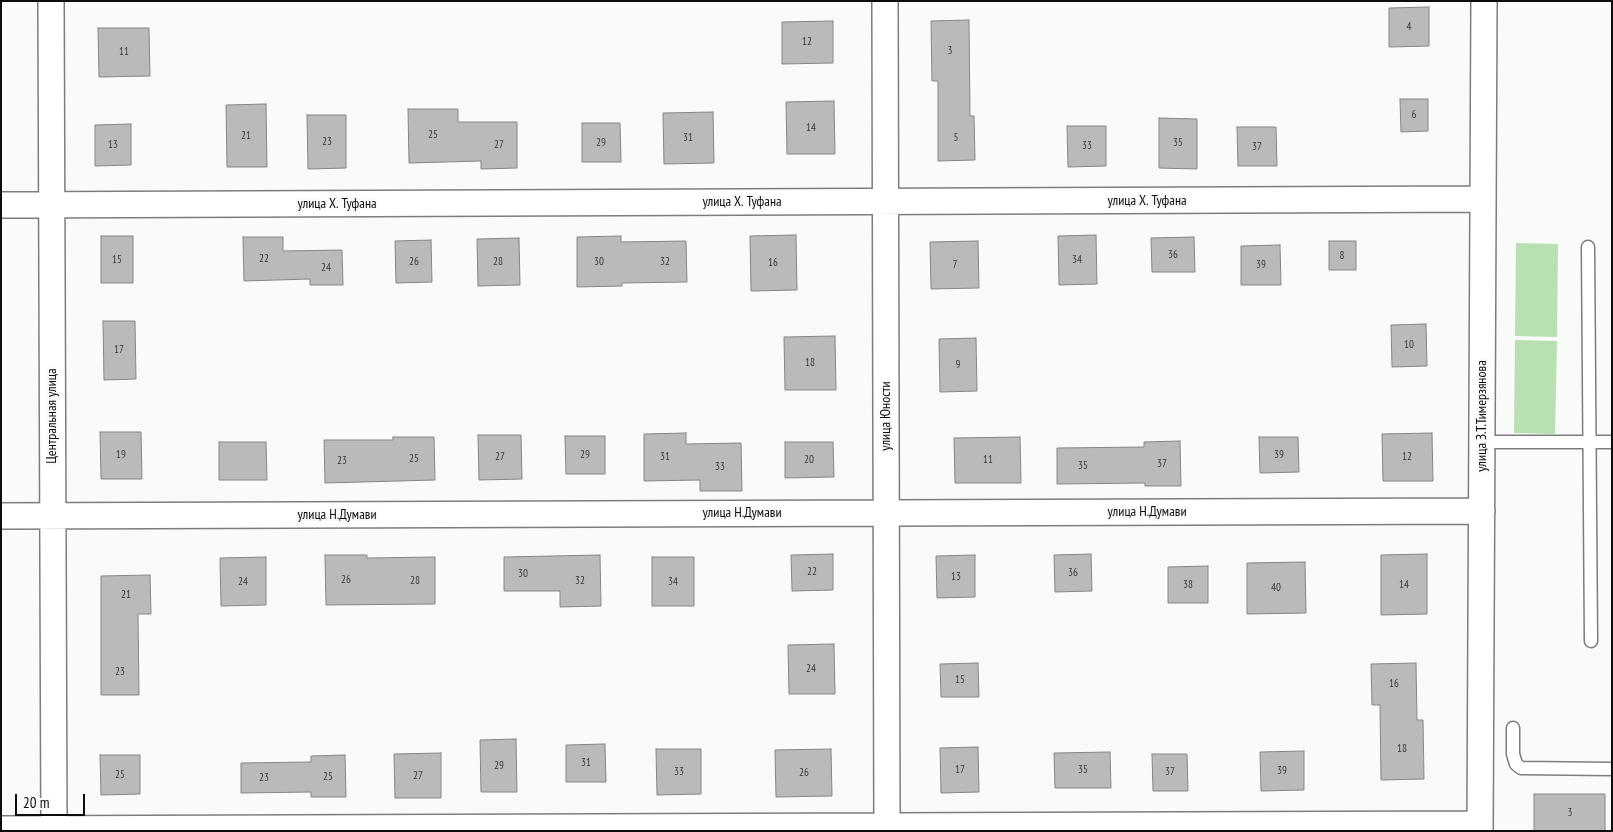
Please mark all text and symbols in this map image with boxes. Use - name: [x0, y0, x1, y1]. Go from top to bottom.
- house number: 4: [1407, 20, 1411, 34]
- house number: 12: [802, 35, 812, 49]
- house number: 3: [948, 44, 952, 58]
- house number: 11: [119, 45, 129, 59]
- house number: 6: [1412, 108, 1416, 122]
- house number: 14: [806, 121, 816, 135]
- house number: 25: [428, 128, 438, 142]
- house number: 21: [241, 129, 251, 143]
- house number: 31: [683, 131, 693, 145]
- house number: 5: [954, 131, 958, 145]
- house number: 23: [322, 135, 332, 149]
- house number: 29: [596, 136, 606, 150]
- house number: 35: [1173, 136, 1183, 150]
- house number: 13: [108, 138, 118, 152]
- house number: 27: [494, 138, 504, 152]
- house number: 33: [1082, 139, 1092, 153]
- house number: 37: [1252, 140, 1262, 154]
- street label: улица Х. Туфана: [1107, 193, 1187, 209]
- street label: улица Х. Туфана: [702, 194, 782, 210]
- street label: улица Х. Туфана: [297, 196, 377, 212]
- house number: 36: [1168, 248, 1178, 262]
- house number: 8: [1340, 249, 1344, 263]
- house number: 22: [259, 252, 269, 266]
- house number: 15: [112, 253, 122, 267]
- house number: 34: [1072, 253, 1082, 267]
- house number: 26: [409, 255, 419, 269]
- house number: 28: [493, 255, 503, 269]
- house number: 30: [594, 255, 604, 269]
- house number: 32: [660, 255, 670, 269]
- house number: 16: [768, 256, 778, 270]
- house number: 7: [953, 258, 957, 272]
- house number: 39: [1256, 258, 1266, 272]
- house number: 24: [321, 261, 331, 275]
- house number: 10: [1404, 338, 1414, 352]
- house number: 17: [114, 343, 124, 357]
- house number: 18: [805, 356, 815, 370]
- house number: 9: [956, 358, 960, 372]
- street label: улица З.Т.Тимерзянова: [1474, 360, 1490, 472]
- street label: Центральная улица: [44, 368, 60, 464]
- street label: улица Юности: [878, 381, 894, 451]
- house number: 19: [116, 448, 126, 462]
- house number: 29: [580, 448, 590, 462]
- house number: 39: [1274, 448, 1284, 462]
- house number: 27: [495, 450, 505, 464]
- house number: 31: [660, 450, 670, 464]
- house number: 12: [1402, 450, 1412, 464]
- house number: 25: [409, 452, 419, 466]
- house number: 20: [804, 453, 814, 467]
- house number: 11: [983, 453, 993, 467]
- house number: 23: [337, 454, 347, 468]
- house number: 37: [1157, 457, 1167, 471]
- house number: 35: [1078, 459, 1088, 473]
- house number: 33: [715, 460, 725, 474]
- street label: улица Н.Думави: [1107, 504, 1187, 520]
- street label: улица Н.Думави: [702, 505, 782, 521]
- street label: улица Н.Думави: [297, 507, 377, 523]
- house number: 22: [807, 565, 817, 579]
- house number: 36: [1068, 566, 1078, 580]
- house number: 30: [518, 567, 528, 581]
- house number: 13: [951, 570, 961, 584]
- house number: 26: [341, 573, 351, 587]
- house number: 28: [410, 574, 420, 588]
- house number: 32: [575, 574, 585, 588]
- house number: 24: [238, 575, 248, 589]
- house number: 34: [668, 575, 678, 589]
- house number: 38: [1183, 578, 1193, 592]
- house number: 14: [1399, 578, 1409, 592]
- house number: 40: [1271, 581, 1281, 595]
- house number: 21: [121, 588, 131, 602]
- house number: 24: [806, 662, 816, 676]
- house number: 23: [115, 665, 125, 679]
- house number: 15: [955, 673, 965, 687]
- house number: 16: [1389, 677, 1399, 691]
- house number: 18: [1397, 742, 1407, 756]
- house number: 31: [581, 756, 591, 770]
- house number: 29: [494, 759, 504, 773]
- house number: 17: [955, 763, 965, 777]
- house number: 35: [1078, 763, 1088, 777]
- house number: 39: [1277, 764, 1287, 778]
- house number: 33: [674, 765, 684, 779]
- house number: 37: [1165, 765, 1175, 779]
- house number: 26: [799, 766, 809, 780]
- house number: 25: [115, 768, 125, 782]
- house number: 27: [413, 769, 423, 783]
- house number: 25: [323, 770, 333, 784]
- house number: 23: [259, 771, 269, 785]
- scale bar: [18, 784, 88, 816]
- text: 20 m: [23, 793, 49, 812]
- house number: 3: [1568, 806, 1572, 820]

